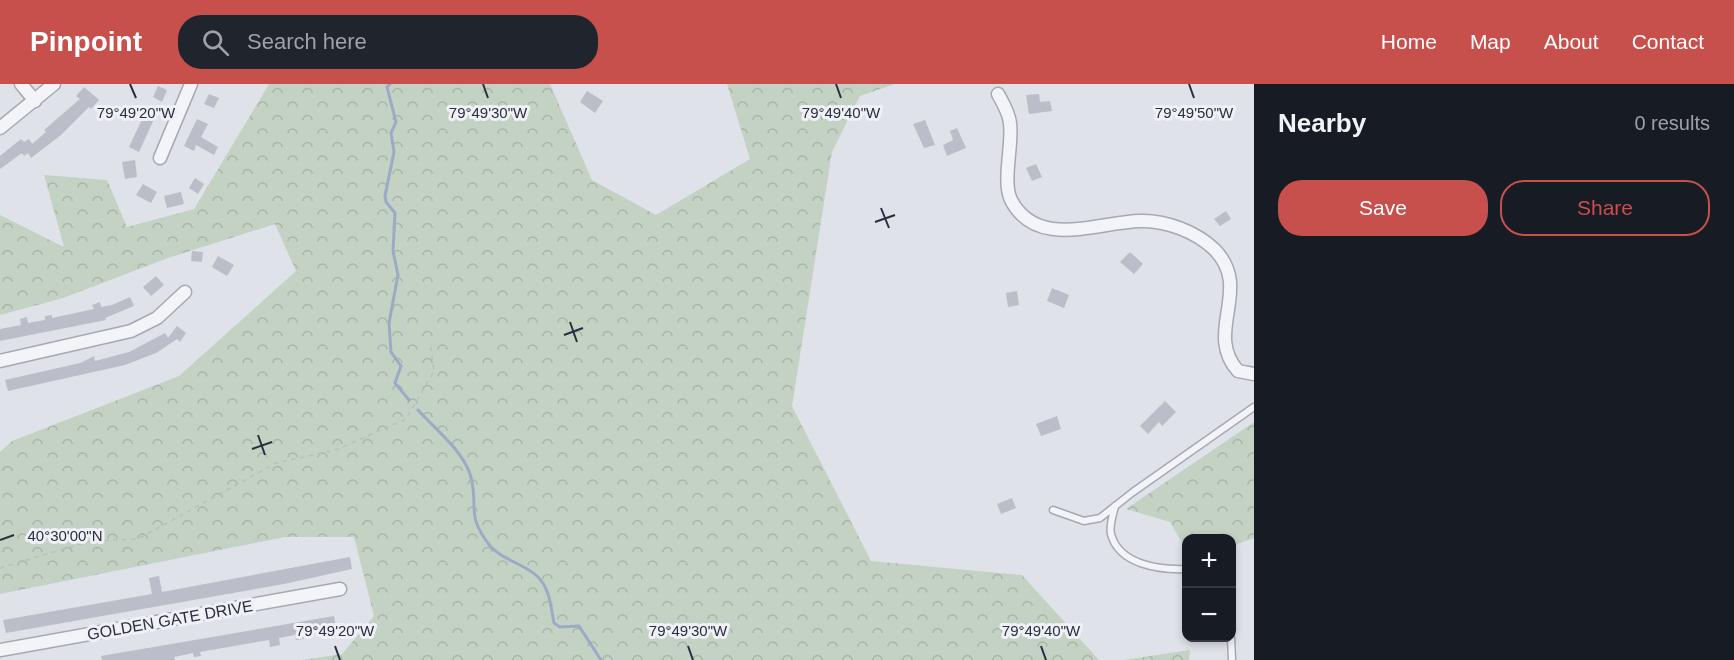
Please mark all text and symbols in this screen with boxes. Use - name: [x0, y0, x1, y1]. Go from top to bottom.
- search box: [178, 15, 598, 69]
- text: Pinpoint: [30, 26, 142, 57]
- icon: search: [199, 26, 232, 59]
- text: Search here: [247, 29, 367, 54]
- text: Home: [1381, 30, 1437, 53]
- text: Map: [1470, 30, 1511, 53]
- text: About: [1544, 30, 1599, 53]
- text: Contact: [1632, 30, 1704, 53]
- text: 79°49'20"W: [97, 104, 176, 121]
- text: 79°49'30"W: [449, 104, 528, 121]
- text: 79°49'40"W: [802, 104, 881, 121]
- text: 79°49'50"W: [1155, 104, 1234, 121]
- text: Nearby: [1278, 108, 1366, 138]
- text: 0 results: [1634, 112, 1710, 134]
- button: Save: [1278, 180, 1488, 236]
- button: Share: [1500, 180, 1710, 236]
- text: 40°30'00"N: [27, 527, 103, 544]
- map controls: [1182, 534, 1236, 642]
- button: +: [1182, 534, 1236, 588]
- button: −: [1182, 588, 1236, 642]
- street label: GOLDEN GATE DRIVE: [86, 597, 254, 643]
- text: 79°49'20"W: [296, 622, 375, 639]
- text: 79°49'30"W: [649, 622, 728, 639]
- text: 79°49'40"W: [1002, 622, 1081, 639]

